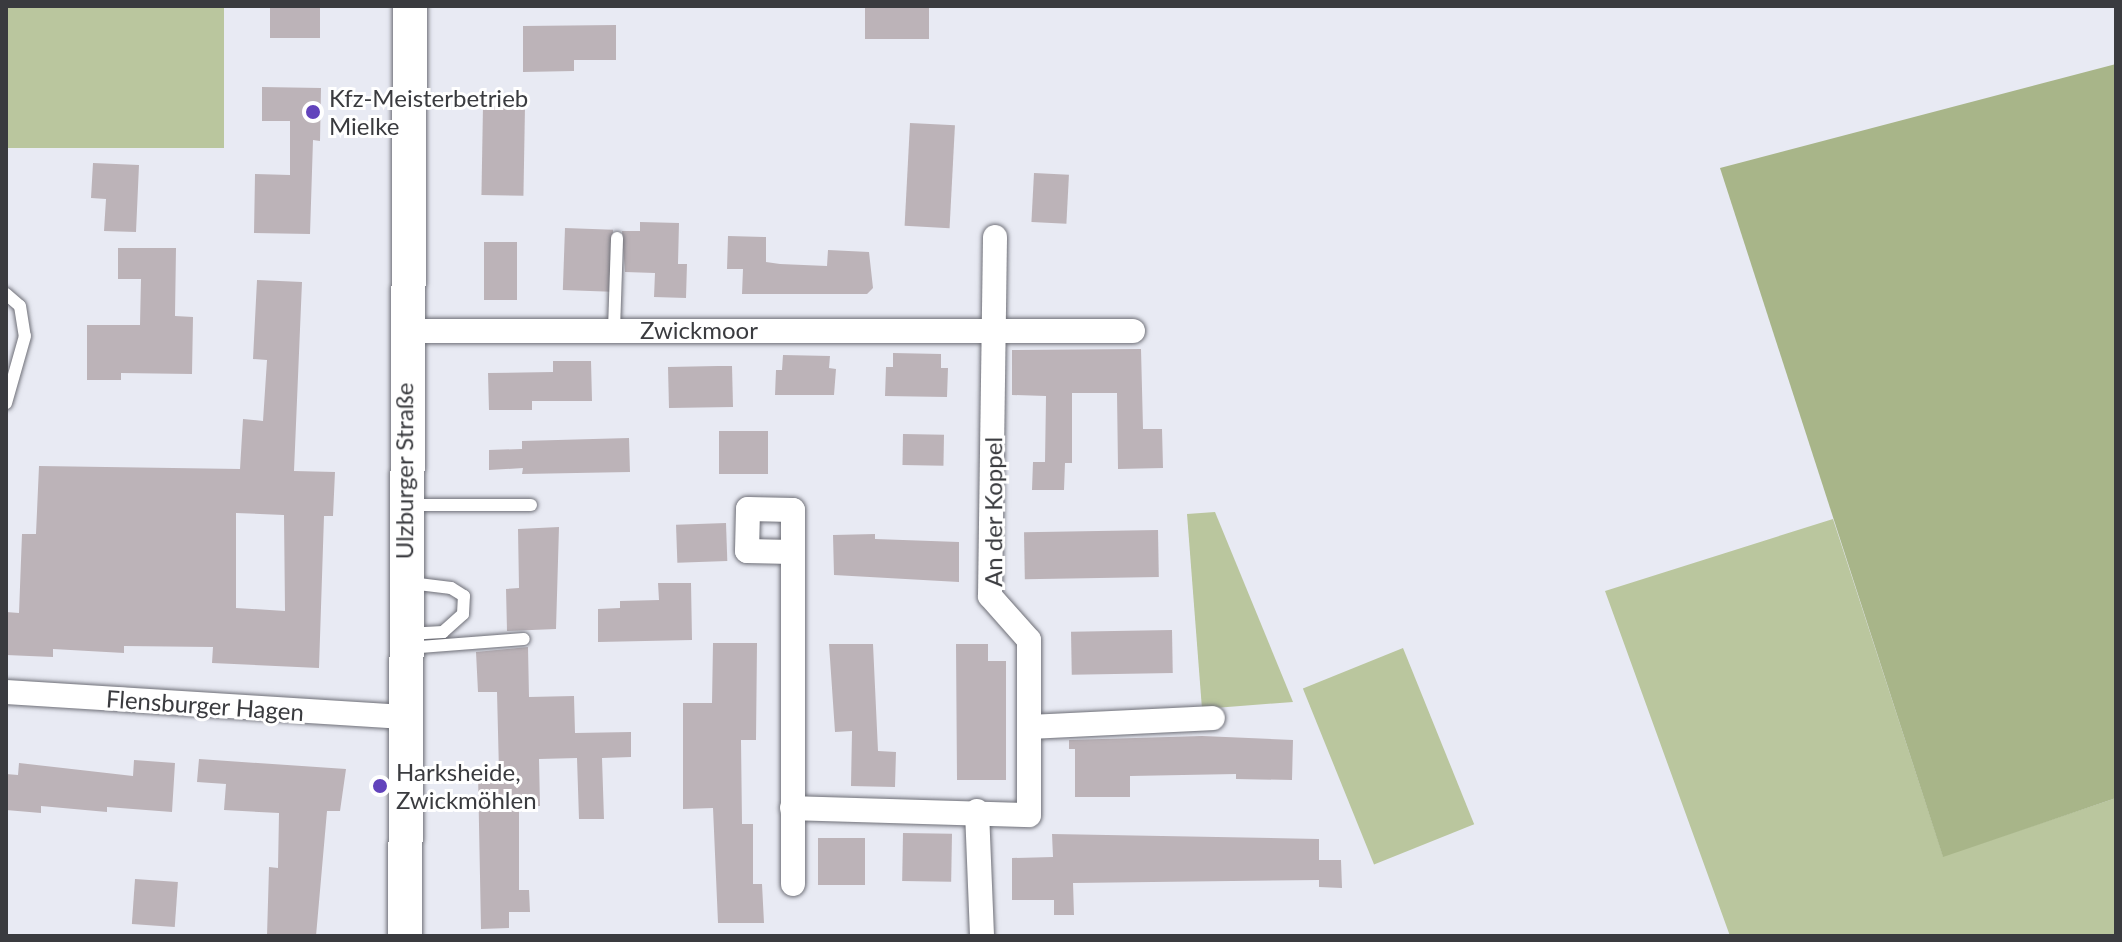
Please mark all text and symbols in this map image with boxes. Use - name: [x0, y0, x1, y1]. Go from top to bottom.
- place label: Kfz-Meisterbetrieb Mielke: [329, 84, 528, 140]
- marker: Kfz-Meisterbetrieb Mielke: [304, 103, 322, 121]
- street label: Zwickmoor: [640, 316, 758, 344]
- street label: Ulzburger Straße: [390, 382, 418, 560]
- street label: An der Koppel: [979, 437, 1007, 587]
- street label: Flensburger Hagen: [105, 684, 305, 726]
- place label: Harksheide, Zwickmöhlen: [396, 758, 537, 814]
- marker: Harksheide, Zwickmöhlen: [371, 777, 389, 795]

